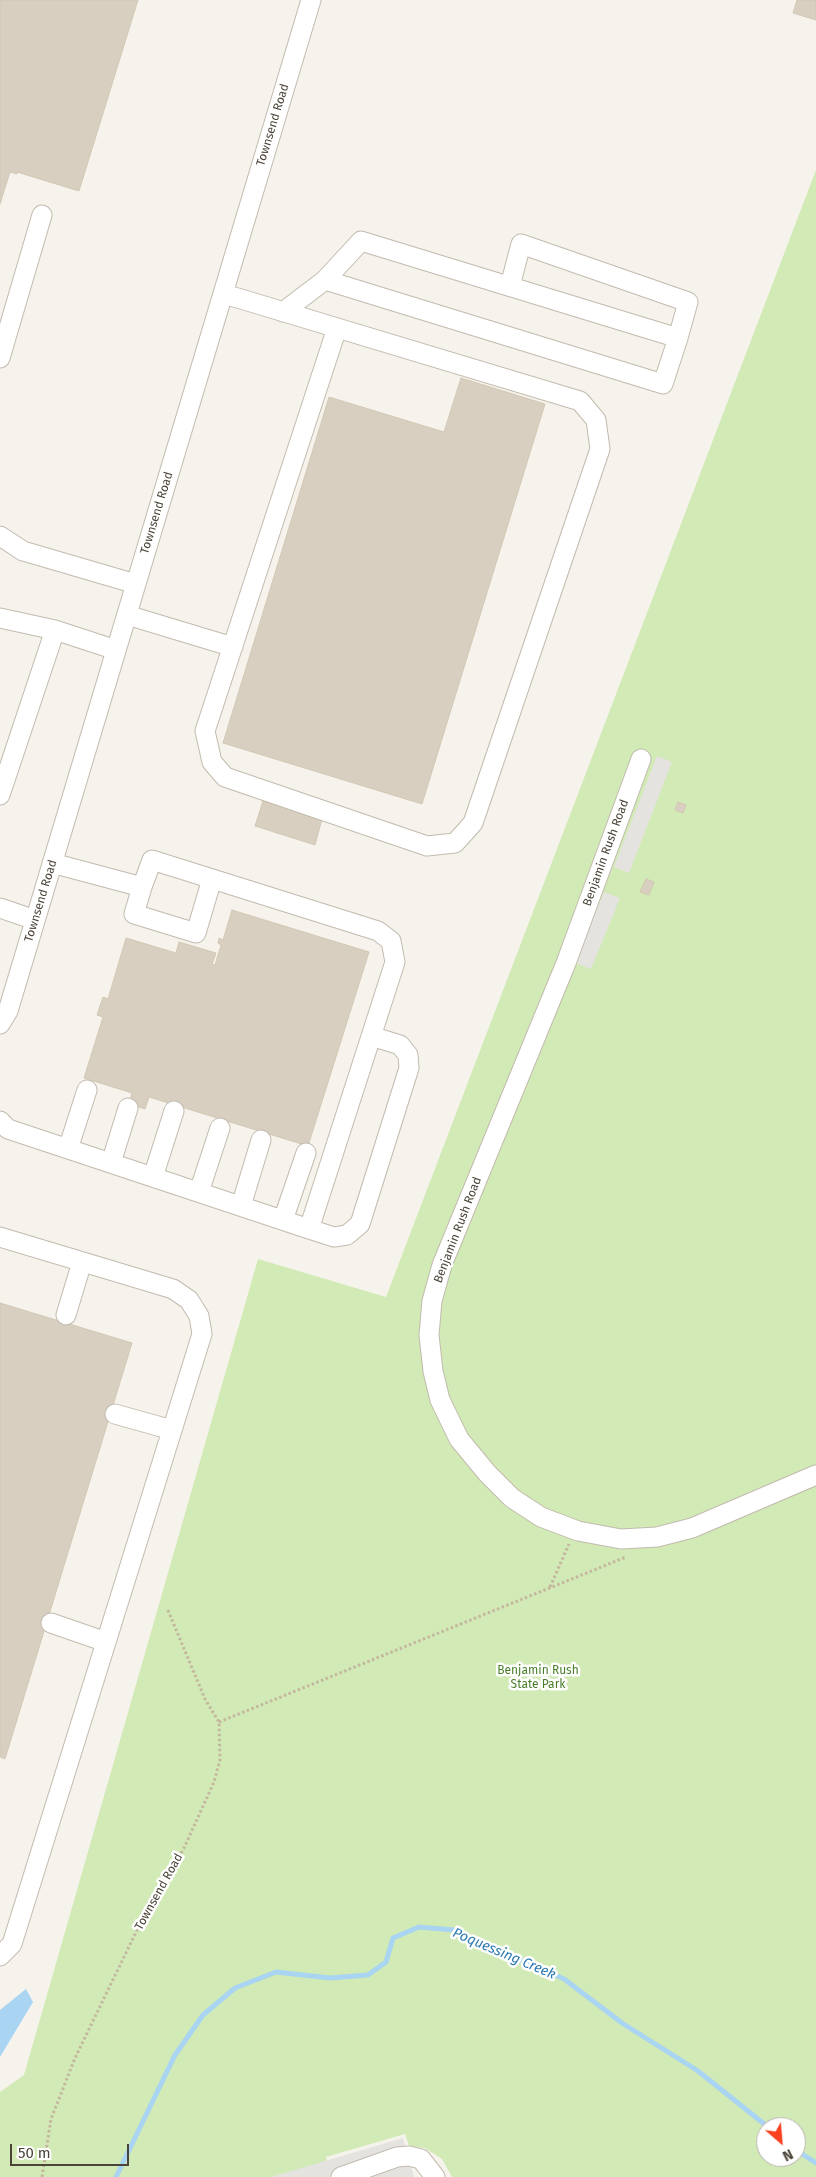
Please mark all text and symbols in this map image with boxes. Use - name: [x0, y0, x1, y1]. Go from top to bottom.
- street label: Townsend Road: [254, 82, 292, 168]
- street label: Townsend Road: [138, 470, 176, 556]
- street label: Benjamin Rush Road: [580, 798, 632, 908]
- street label: Townsend Road: [22, 858, 60, 944]
- street label: Benjamin Rush Road: [431, 1175, 485, 1285]
- park label: Benjamin Rush State Park: [497, 1664, 579, 1692]
- street label: Townsend Road: [132, 1851, 186, 1933]
- water label: Poquessing Creek: [450, 1925, 558, 1983]
- north arrow: [756, 2117, 806, 2167]
- scale bar: [12, 2134, 131, 2166]
- text: 50 m: [18, 2144, 51, 2162]
- text: N: [780, 2145, 796, 2165]

